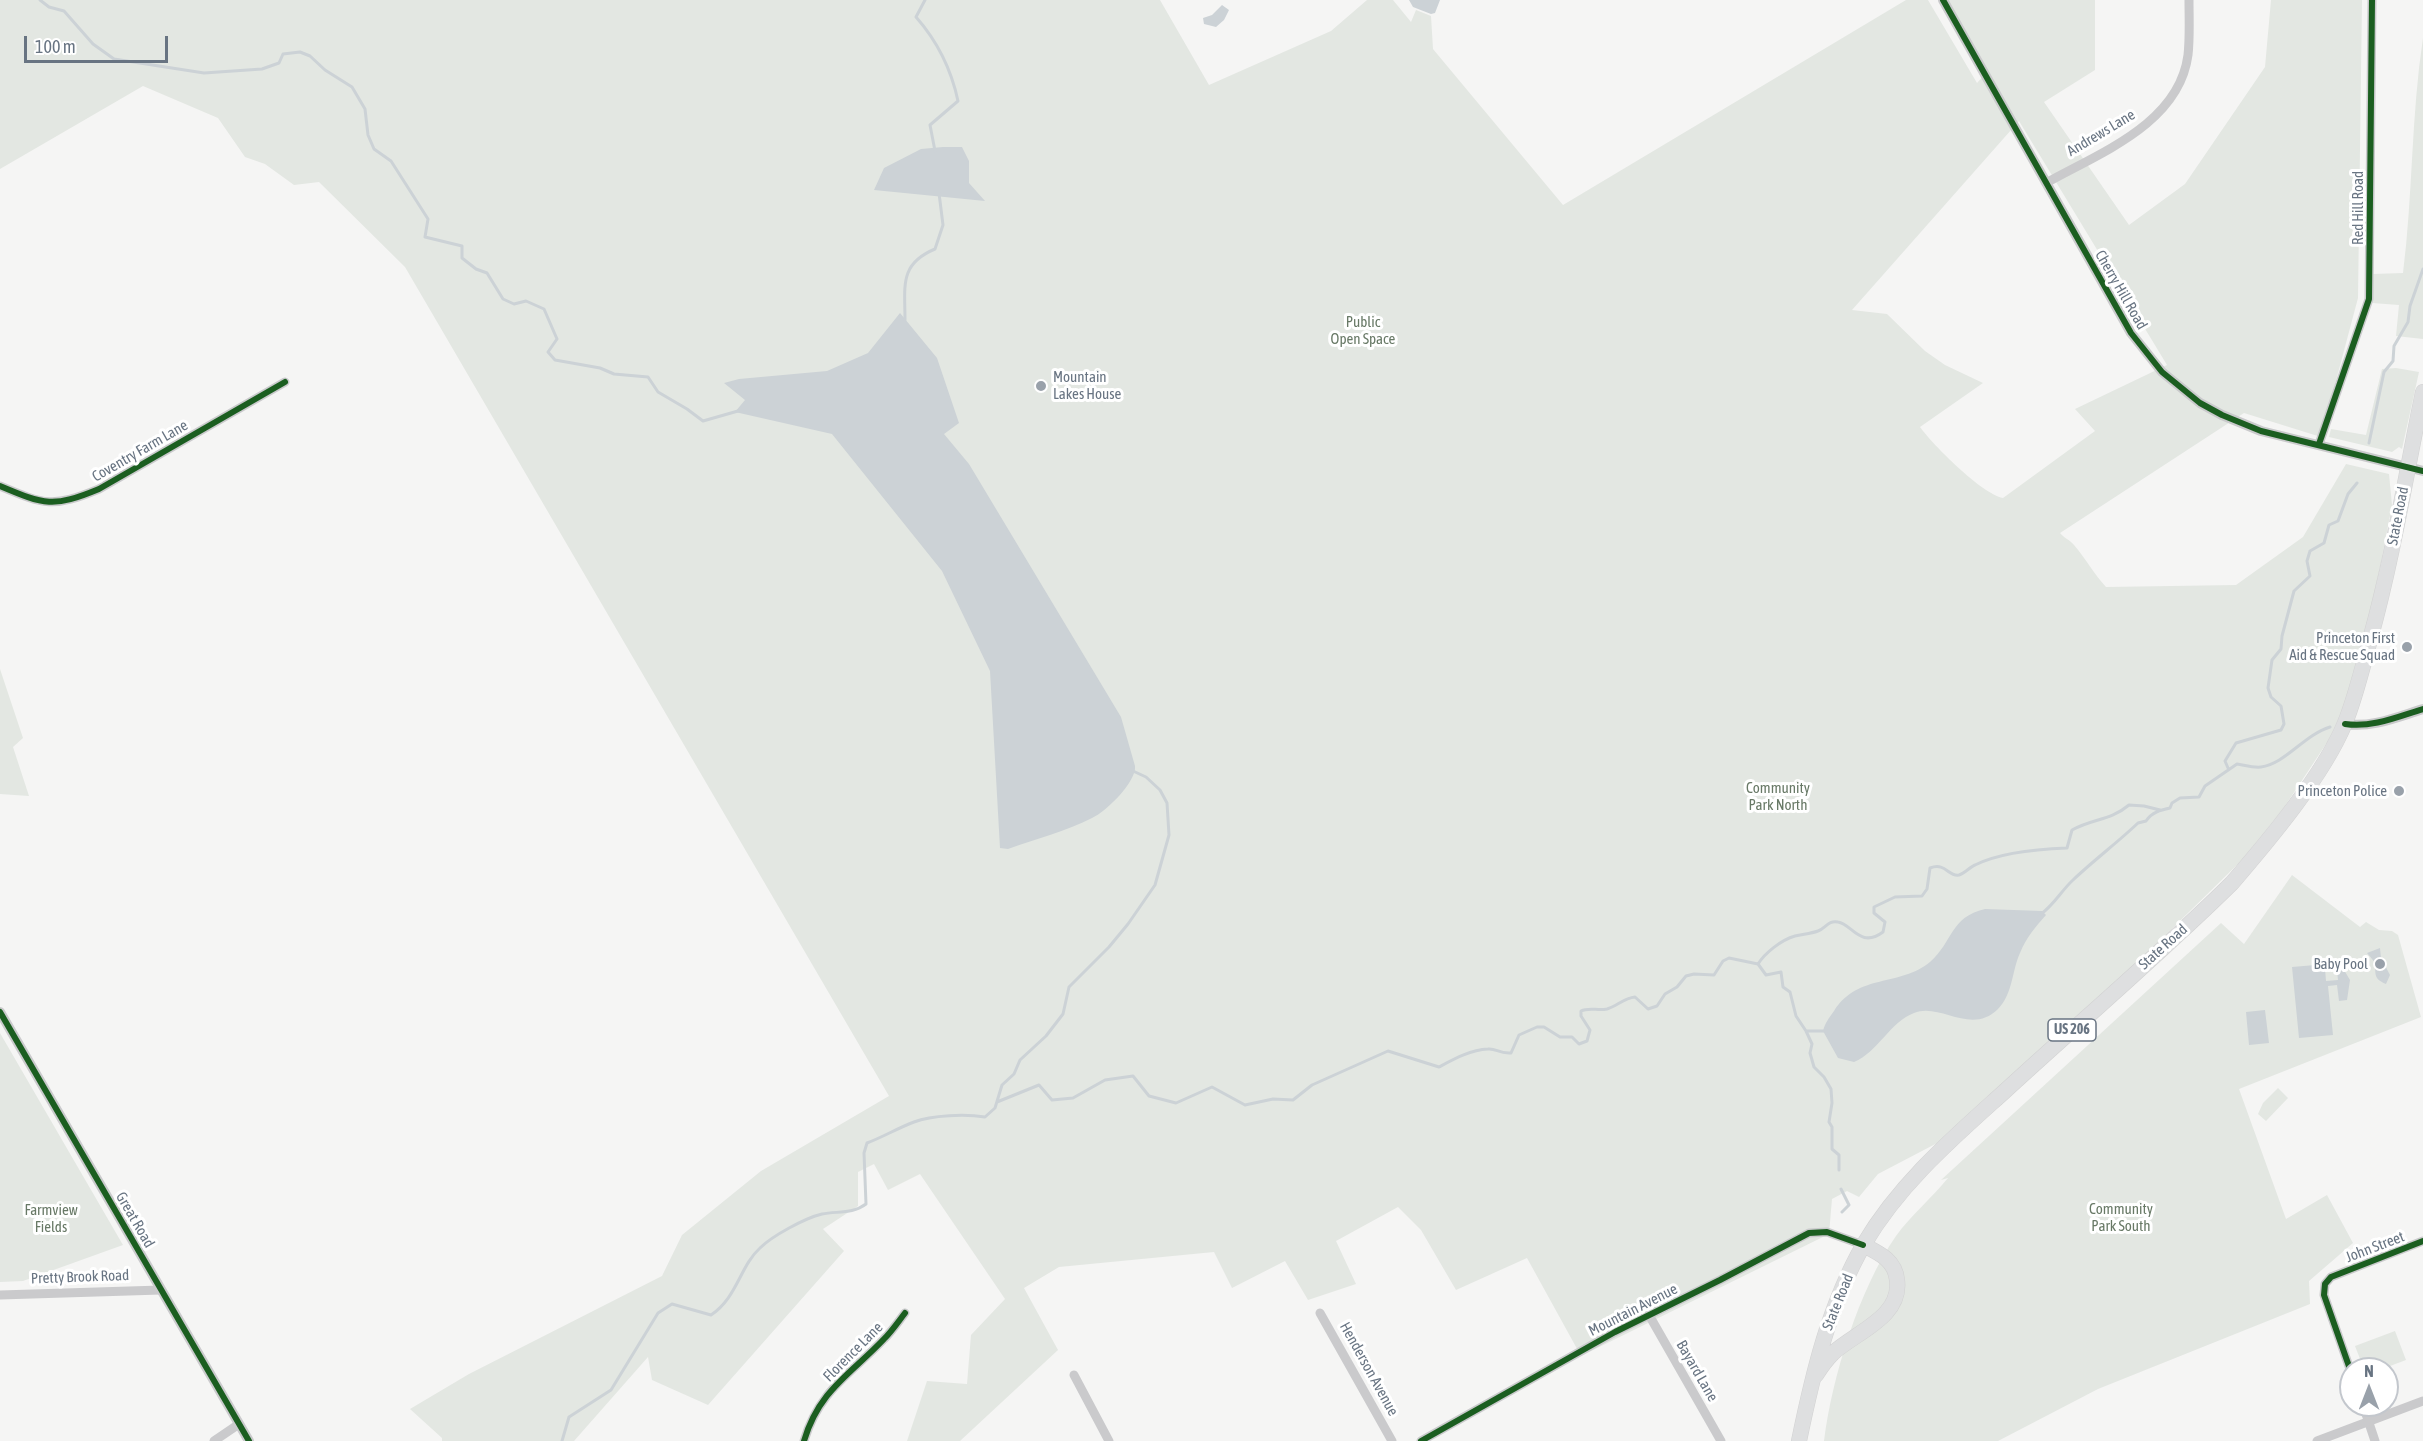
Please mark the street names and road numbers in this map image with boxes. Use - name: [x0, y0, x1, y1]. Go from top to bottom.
- street label: Andrews Lane: [2064, 106, 2138, 160]
- street label: Red Hill Road: [2349, 171, 2367, 245]
- street label: Cherry Hill Road: [2091, 247, 2151, 333]
- street label: Coventry Farm Lane: [89, 416, 191, 486]
- street label: State Road: [2384, 485, 2412, 547]
- street label: State Road: [2135, 920, 2191, 974]
- road number: US 206: [2048, 1019, 2096, 1041]
- street label: Great Road: [112, 1189, 158, 1251]
- street label: John Street: [2343, 1228, 2407, 1266]
- street label: Pretty Brook Road: [31, 1266, 129, 1288]
- street label: State Road: [1819, 1271, 1857, 1333]
- street label: Mountain Avenue: [1586, 1280, 1680, 1340]
- street label: Florence Lane: [820, 1319, 886, 1385]
- street label: Henderson Avenue: [1336, 1319, 1402, 1419]
- street label: Bayard Lane: [1672, 1337, 1722, 1405]

